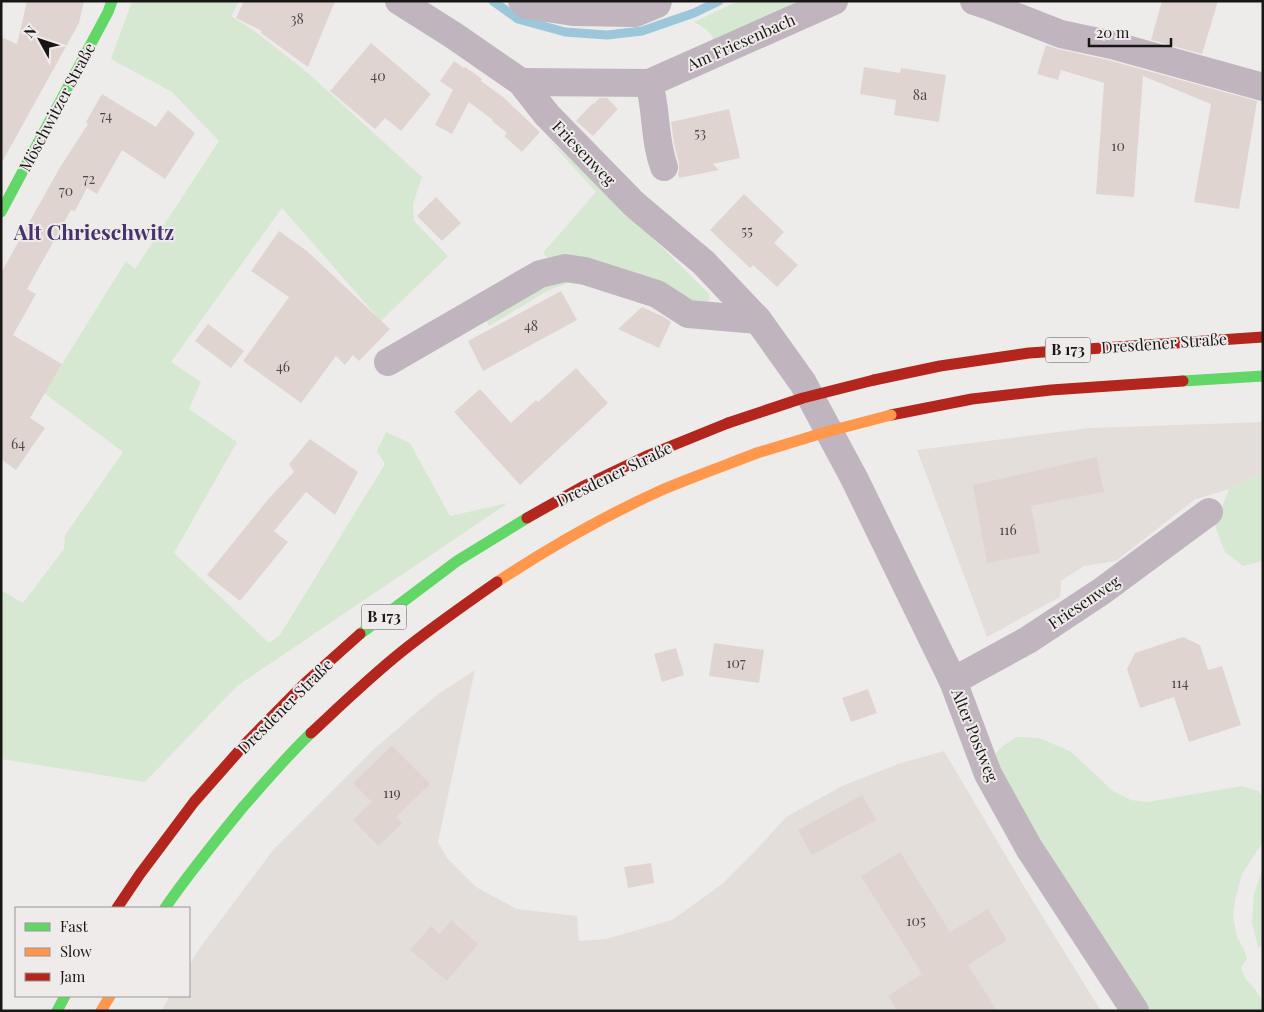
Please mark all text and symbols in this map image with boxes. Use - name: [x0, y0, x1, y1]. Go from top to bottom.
- street label: Am Friesenbach: [683, 8, 799, 75]
- house number: 38: [290, 9, 304, 28]
- north arrow: [15, 15, 65, 65]
- scale bar: [1089, 15, 1172, 47]
- text: N: [19, 21, 40, 41]
- text: 20 m: [1096, 22, 1130, 42]
- street label: Möschwitzer Straße: [14, 39, 99, 175]
- house number: 40: [370, 66, 386, 85]
- house number: 8a: [913, 85, 927, 104]
- house number: 74: [100, 106, 112, 125]
- street label: Friesenweg: [548, 116, 621, 190]
- house number: 53: [694, 123, 706, 142]
- house number: 10: [1111, 136, 1125, 155]
- house number: 72: [83, 169, 95, 188]
- house number: 70: [59, 181, 73, 200]
- district label: Alt Chrieschwitz: [13, 217, 174, 245]
- house number: 55: [741, 221, 753, 240]
- house number: 48: [524, 316, 538, 335]
- street label: Dresdener Straße: [1100, 328, 1228, 357]
- road number: B 173: [1046, 338, 1090, 362]
- house number: 46: [276, 357, 290, 376]
- house number: 64: [11, 434, 25, 453]
- street label: Dresdener Straße: [552, 436, 675, 511]
- house number: 116: [999, 520, 1017, 539]
- street label: Friesenweg: [1044, 570, 1124, 633]
- road number: B 173: [362, 604, 406, 630]
- house number: 107: [726, 653, 746, 672]
- street label: Dresdener Straße: [233, 654, 337, 758]
- house number: 114: [1171, 673, 1189, 692]
- street label: Alter Postweg: [947, 684, 1004, 785]
- house number: 119: [383, 783, 401, 802]
- legend: [15, 907, 190, 997]
- house number: 105: [906, 911, 926, 930]
- text: Fast: [60, 916, 89, 936]
- text: Slow: [60, 941, 92, 961]
- text: Jam: [59, 966, 86, 986]

